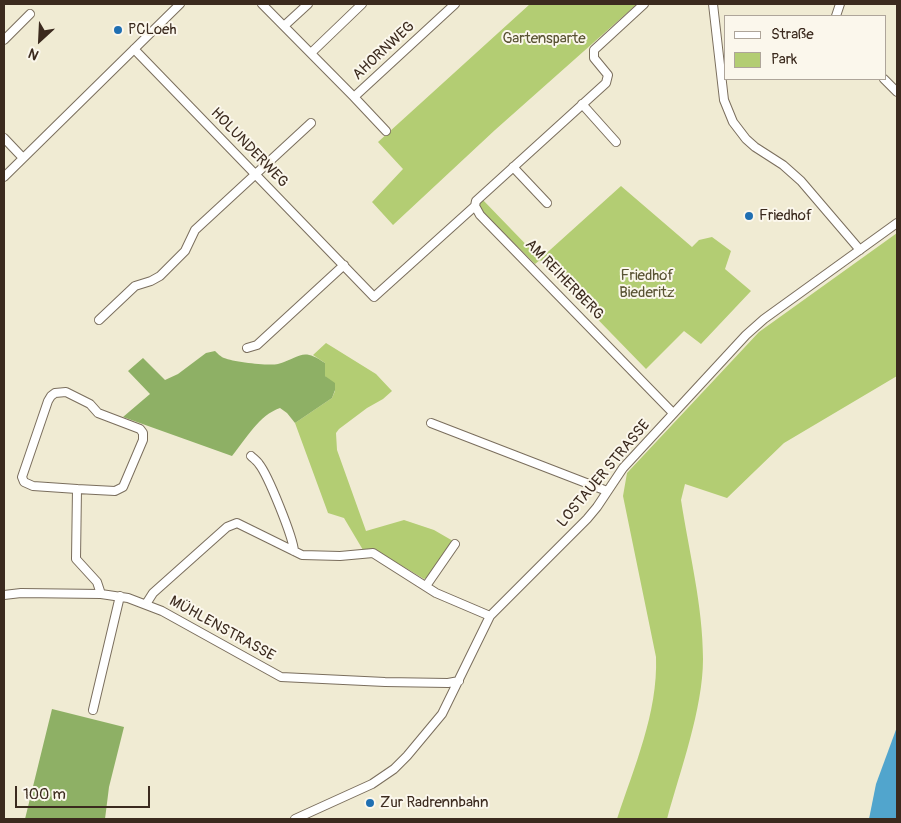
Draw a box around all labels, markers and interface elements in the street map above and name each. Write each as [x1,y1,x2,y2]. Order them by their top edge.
north arrow [15,15,65,65]
legend [724,15,886,80]
street label: AHORNWEG [349,18,419,84]
place label: PCLoeh [128,21,176,39]
marker: PCLoeh [112,24,124,36]
text: Straße [771,25,814,44]
park label: Gartensparte [502,30,586,48]
text: N [26,44,41,64]
text: Park [771,50,797,69]
street label: HOLUNDERWEG [206,104,292,192]
place label: Friedhof [759,207,812,225]
marker: Friedhof [743,210,755,222]
street label: AM REIHERBERG [521,236,607,324]
park label: Friedhof Biederitz [619,267,675,302]
street label: LOSTAUER STRASSE [554,417,654,531]
street label: MÜHLENSTRASSE [166,593,278,665]
scale bar [18,776,152,808]
text: 100 m [23,785,66,804]
place label: Zur Radrennbahn [380,794,488,812]
marker: Zur Radrennbahn [364,797,376,809]

